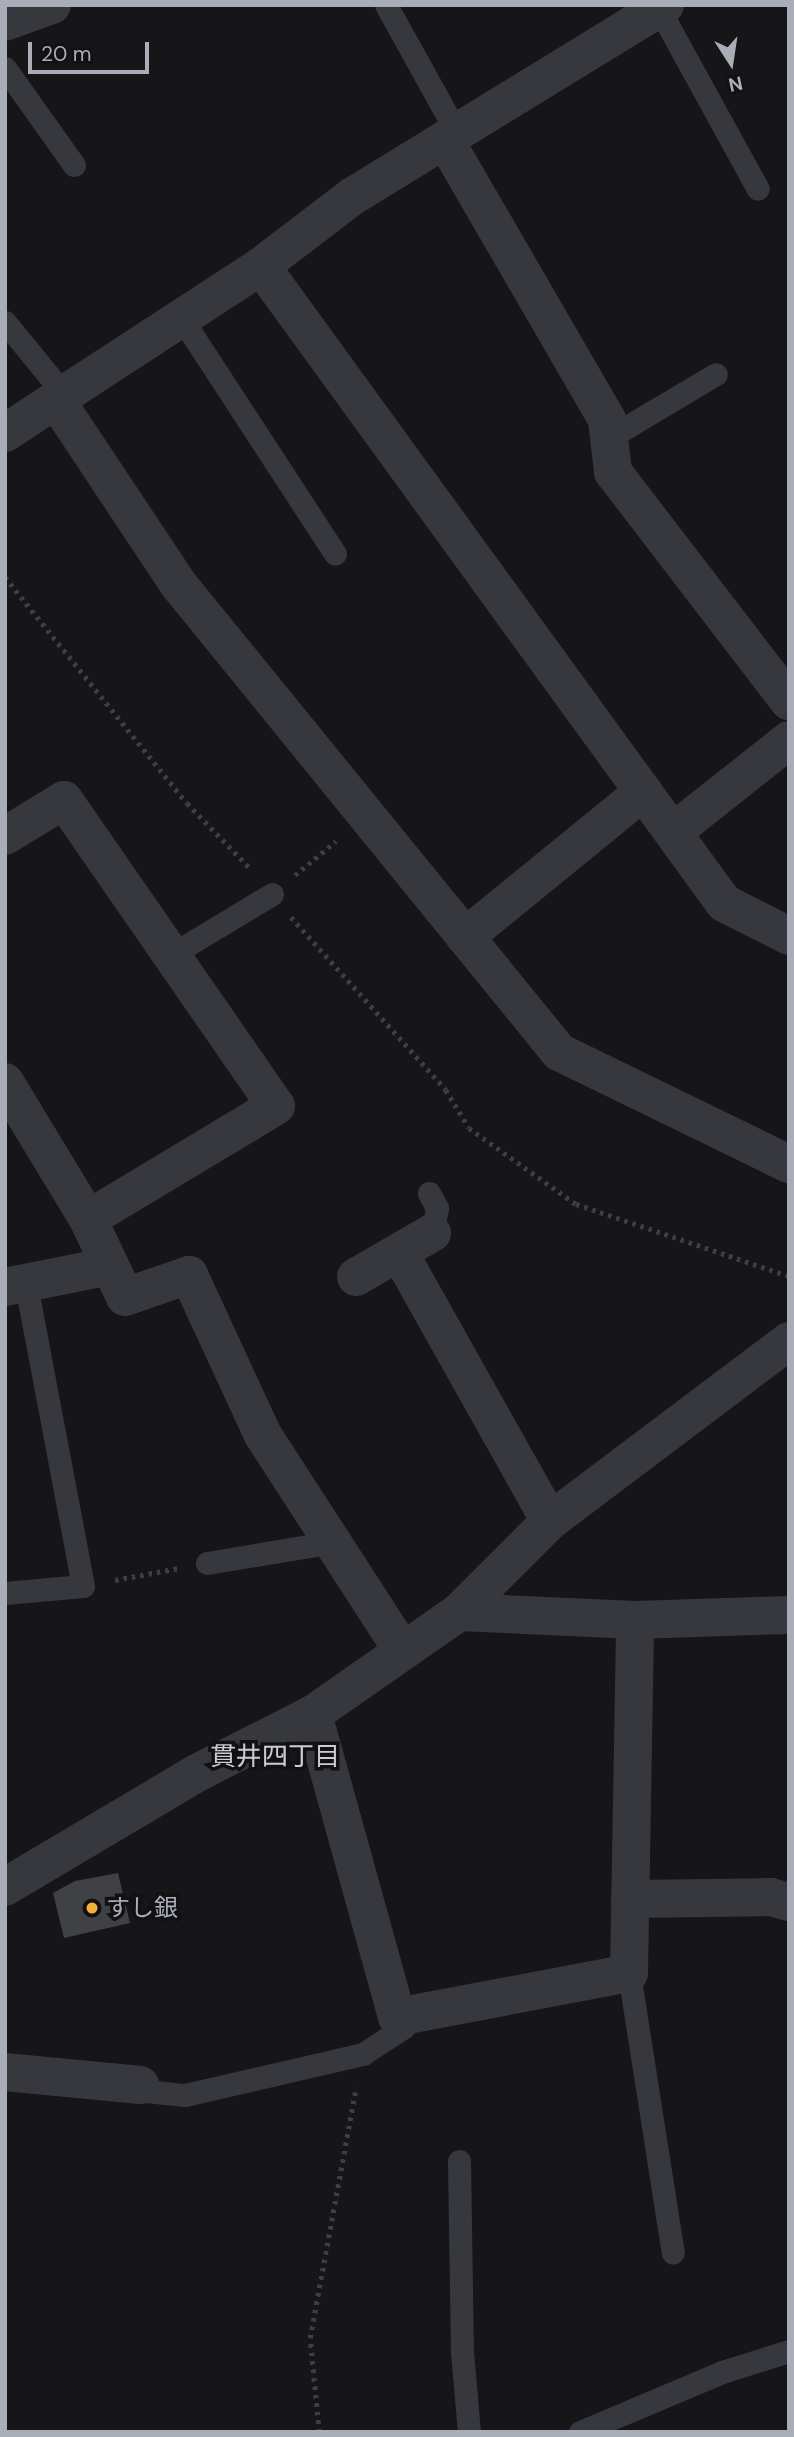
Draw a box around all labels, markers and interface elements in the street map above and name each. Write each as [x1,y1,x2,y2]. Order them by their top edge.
scale bar [32,28,152,72]
north arrow [696,28,766,98]
text: 20 m [41,40,92,68]
text: N [726,70,745,98]
district label: 貫井四丁目 [210,1741,340,1773]
place label: すし銀 [106,1894,178,1922]
marker: すし銀 [84,1900,100,1916]

